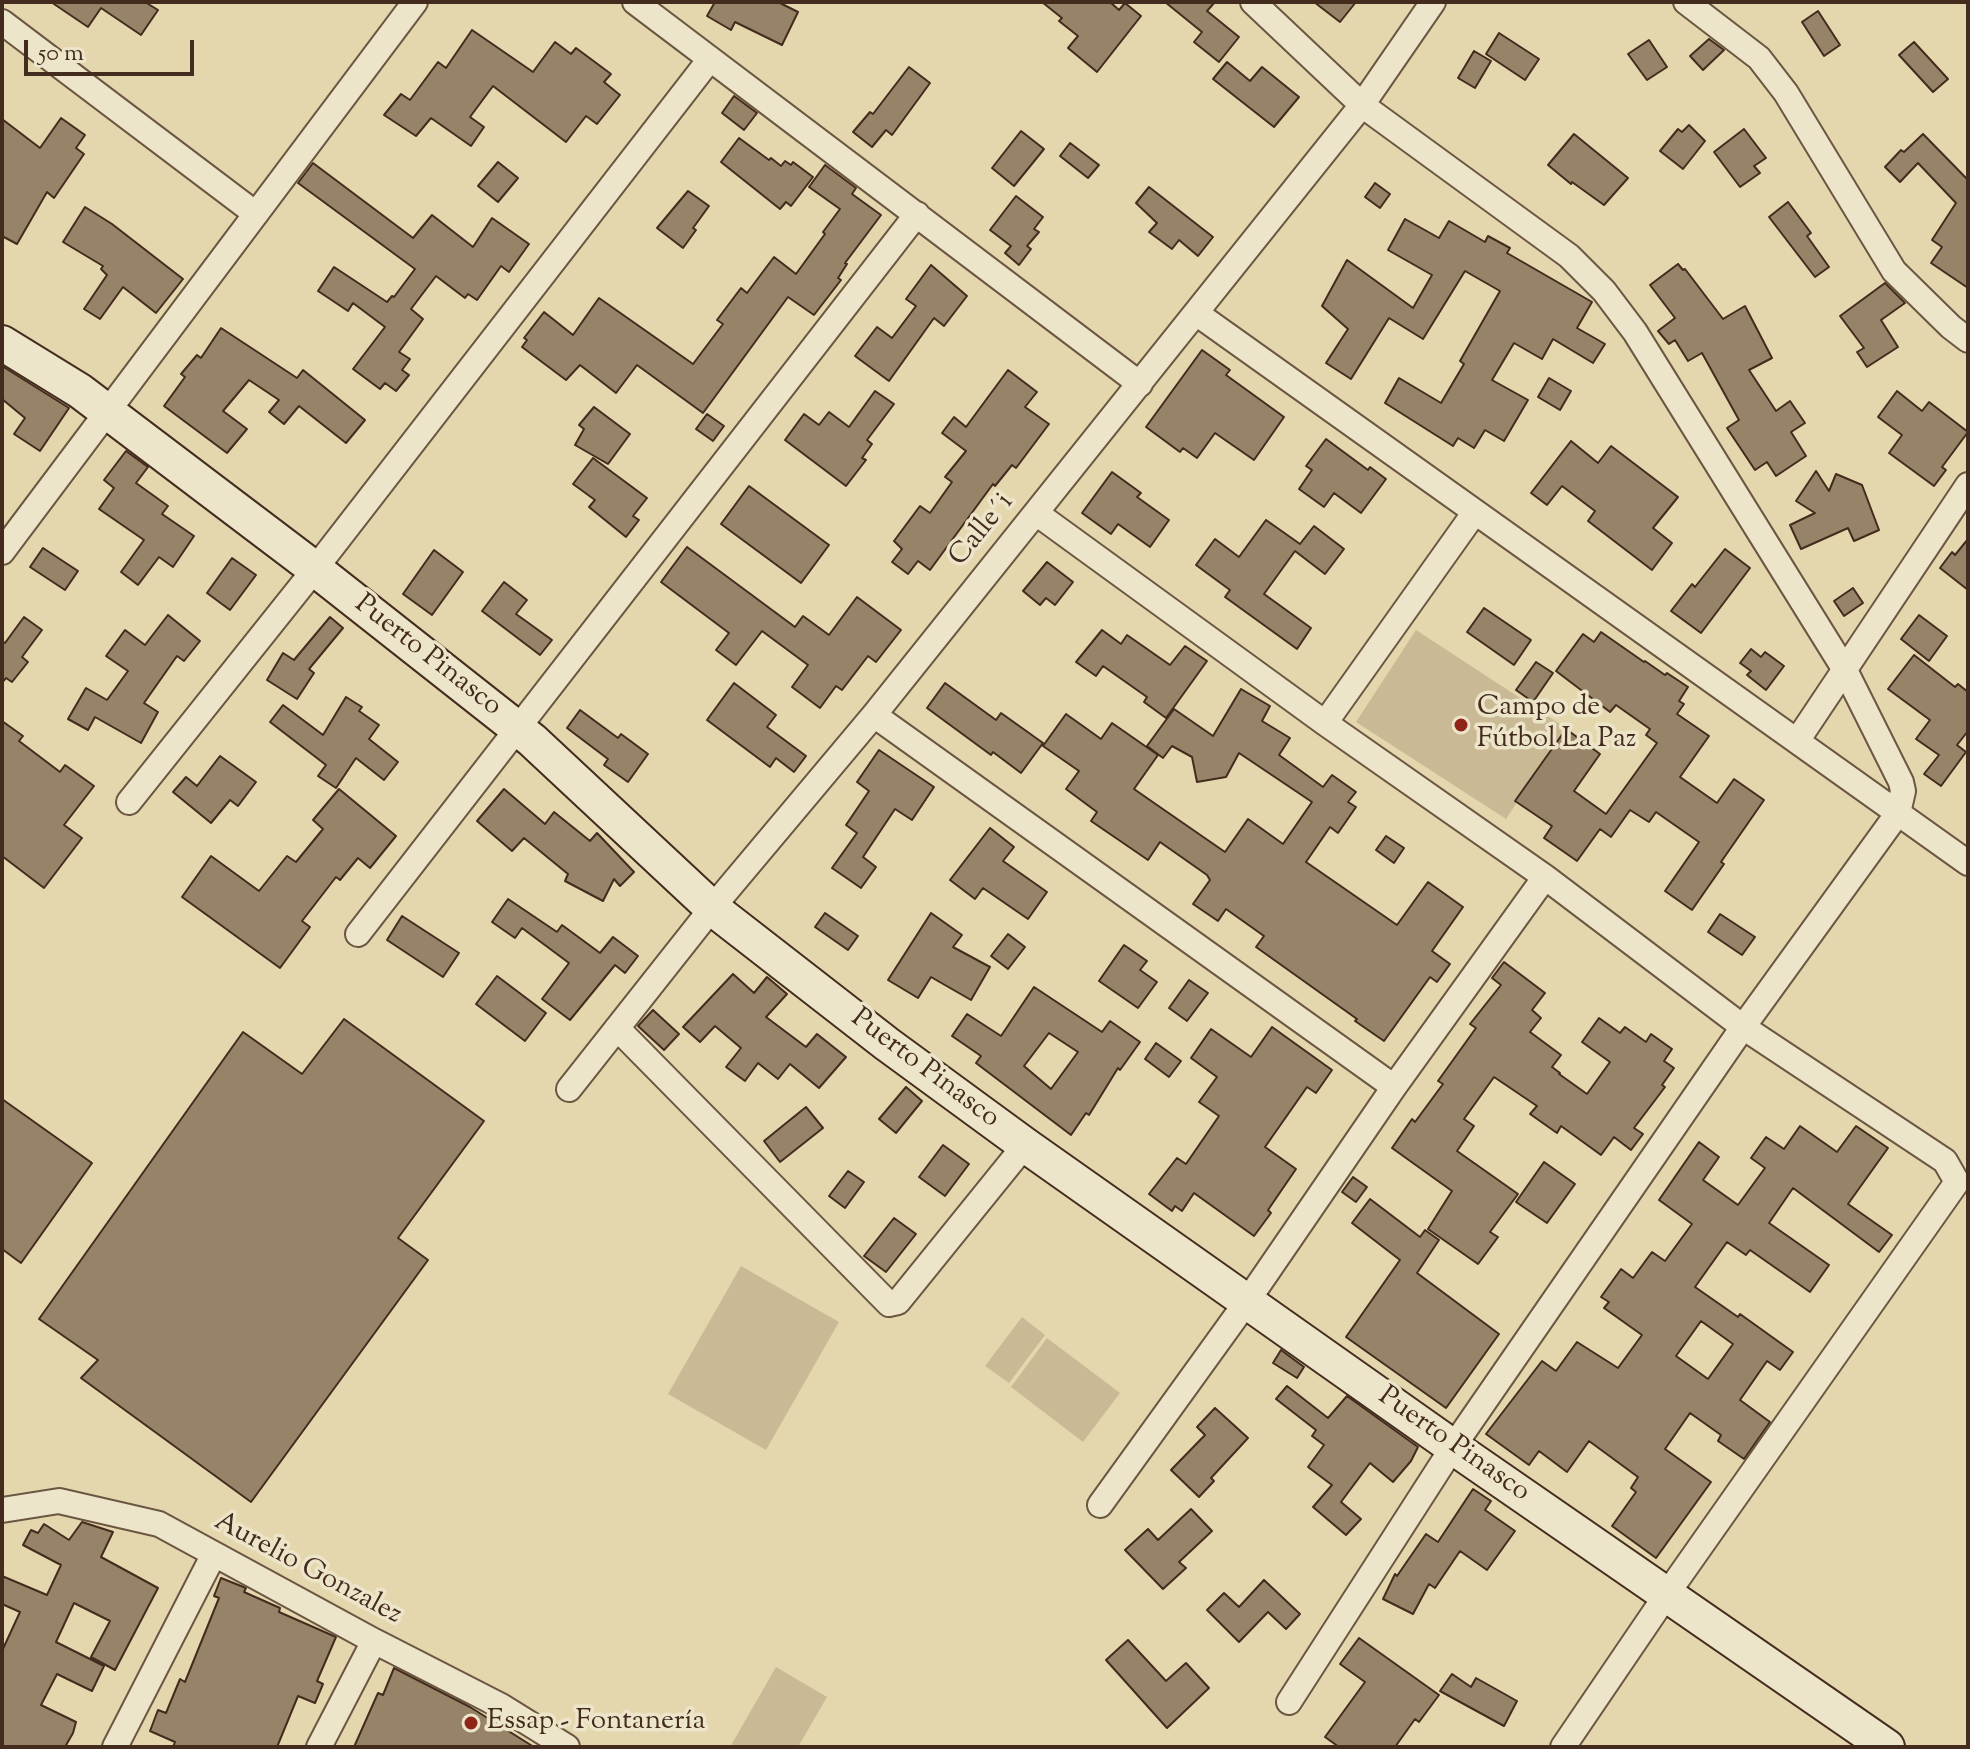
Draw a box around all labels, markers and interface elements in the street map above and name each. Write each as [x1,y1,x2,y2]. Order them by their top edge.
scale bar [28,24,198,74]
text: 50 m [38,37,84,71]
street label: Calle´i [944,488,1022,574]
street label: Puerto Pinasco [347,589,507,725]
place label: Campo de Fútbol La Paz [1477,692,1636,758]
marker: Campo de Fútbol La Paz [1452,716,1470,734]
street label: Puerto Pinasco [843,1003,1005,1137]
street label: Puerto Pinasco [1371,1381,1535,1511]
street label: Aurelio Gonzalez [207,1506,407,1634]
place label: Essap - Fontanería [487,1706,705,1740]
marker: Essap - Fontanería [462,1714,480,1732]

